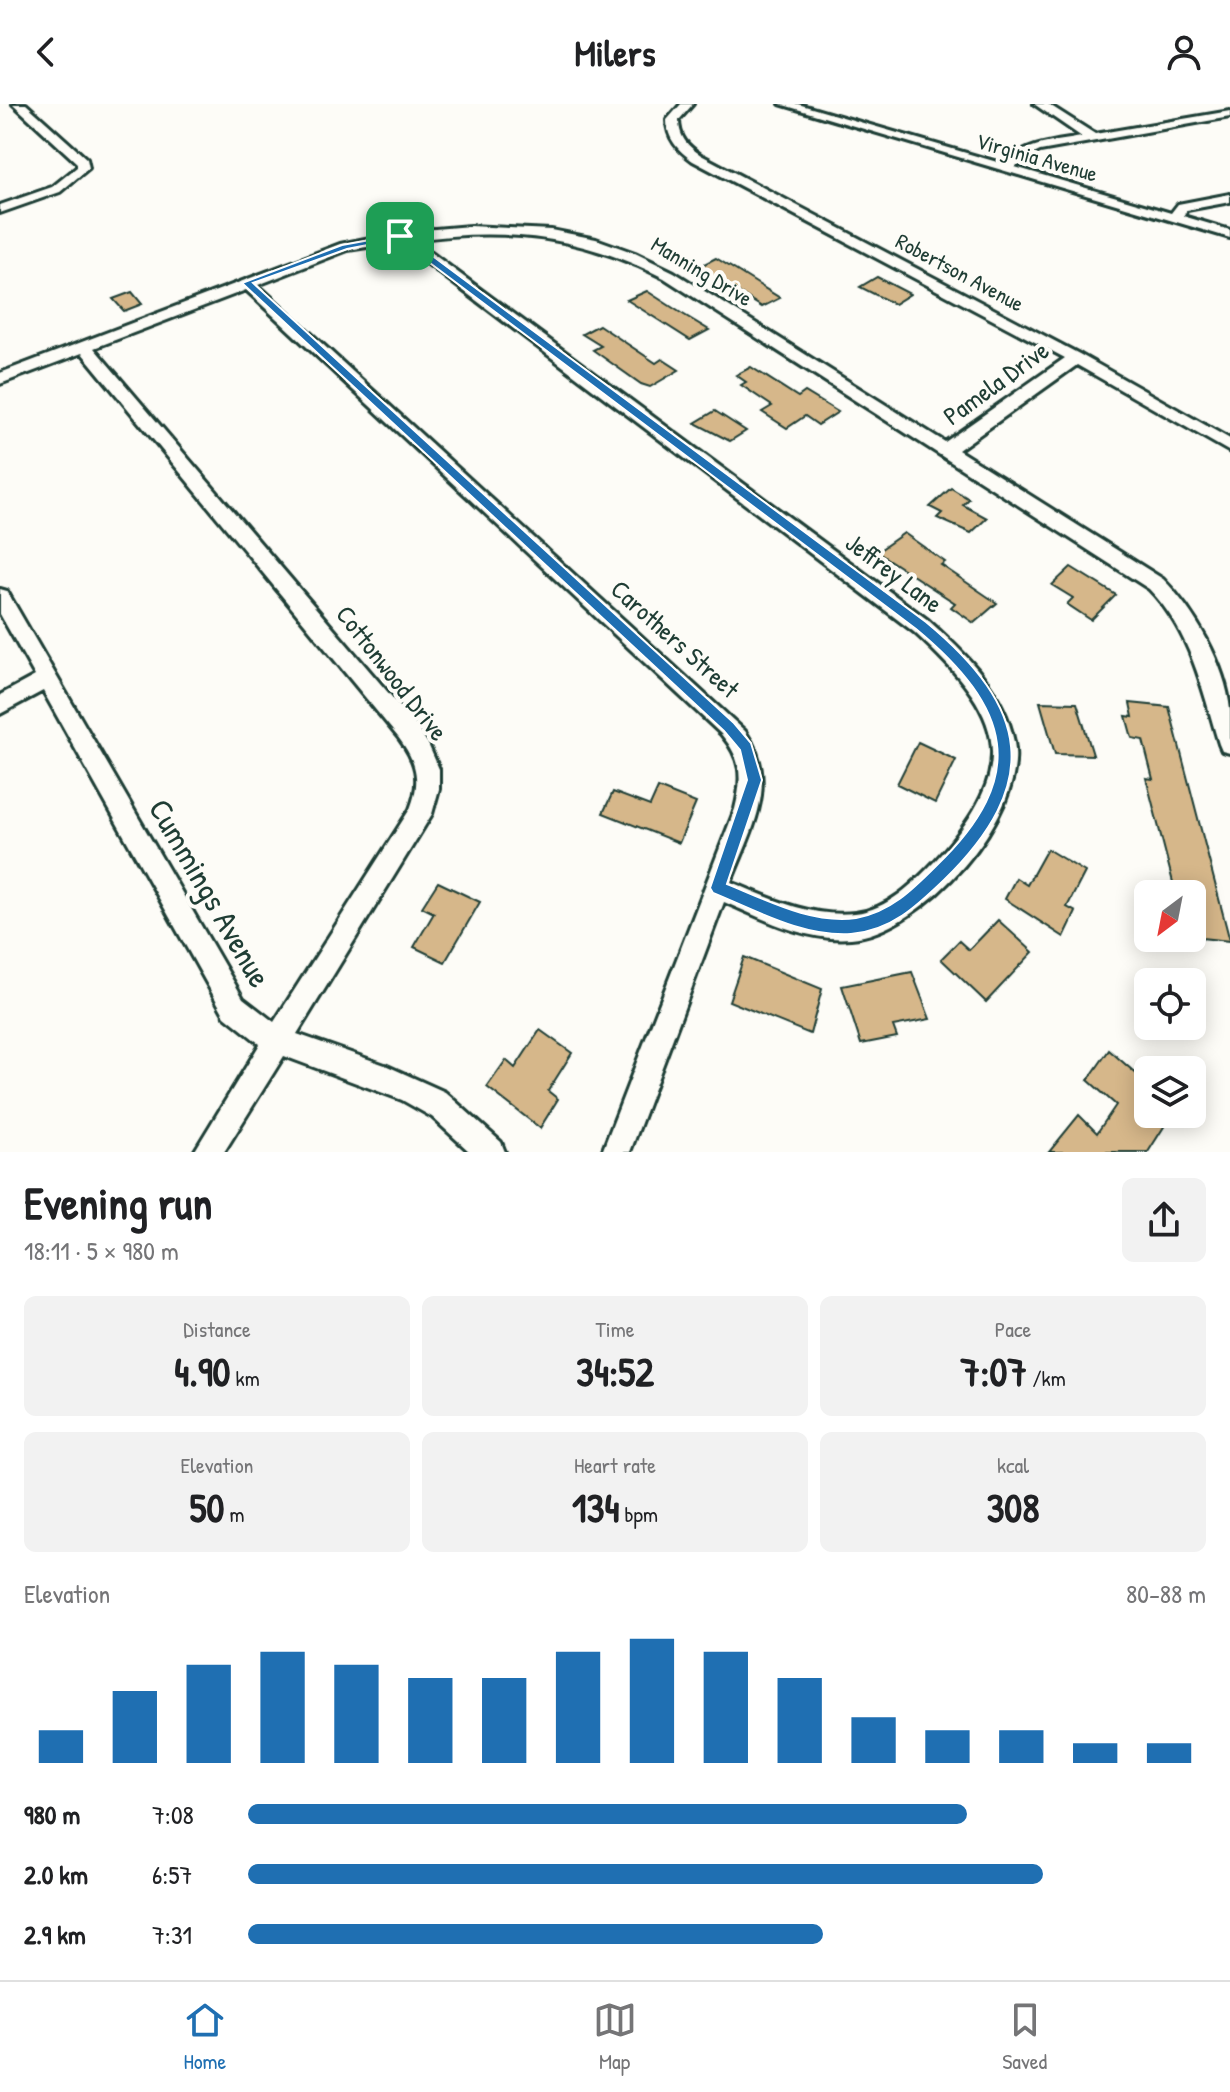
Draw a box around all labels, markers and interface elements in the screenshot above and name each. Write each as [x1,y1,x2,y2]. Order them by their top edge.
text: Milers [574,28,656,77]
icon: back [24,30,68,74]
icon: person [1162,30,1206,74]
street label: Virginia Avenue [973,125,1101,189]
pin [366,202,434,270]
icon: arrive [378,214,422,258]
street label: Robertson Avenue [891,226,1029,318]
street label: Manning Drive [646,229,758,313]
street label: Pamela Drive [936,332,1056,433]
street label: Jeffrey Lane [839,525,950,621]
street label: Carothers Street [604,572,748,706]
street label: Cottonwood Drive [328,598,456,748]
street label: Cummings Avenue [139,791,282,995]
north arrow [1134,880,1206,952]
map controls [1134,880,1206,1128]
button: locate [1134,968,1206,1040]
button: layers [1134,1056,1206,1128]
text: Evening run [24,1173,212,1233]
button: share [1122,1178,1206,1262]
text: 18:11 · 5 × 980 m [24,1233,179,1268]
text: Distance [183,1314,251,1344]
text: Time [596,1314,634,1344]
text: Pace [995,1314,1031,1344]
text: 4.90 [174,1344,231,1398]
text: 34:52 [576,1344,654,1398]
text: 7:07 [960,1344,1027,1398]
text: km [231,1363,260,1393]
text: /km [1027,1363,1066,1393]
text: Elevation [180,1450,254,1480]
text: Heart rate [574,1450,656,1480]
text: kcal [997,1450,1029,1480]
text: 50 [190,1480,224,1534]
text: 134 [572,1480,619,1534]
text: 308 [986,1480,1040,1534]
text: m [224,1499,244,1529]
text: bpm [619,1499,658,1529]
text: Elevation [24,1576,110,1611]
text: 80–88 m [1126,1576,1206,1611]
text: 980 m [24,1797,80,1832]
text: 7:08 [152,1797,194,1832]
text: 2.0 km [24,1857,88,1892]
text: 6:57 [152,1857,192,1892]
text: 2.9 km [24,1917,86,1952]
text: 7:31 [152,1917,192,1952]
tab: Home [183,1998,227,2076]
tab: Map [593,1998,637,2076]
tab: Saved [1002,1998,1047,2076]

